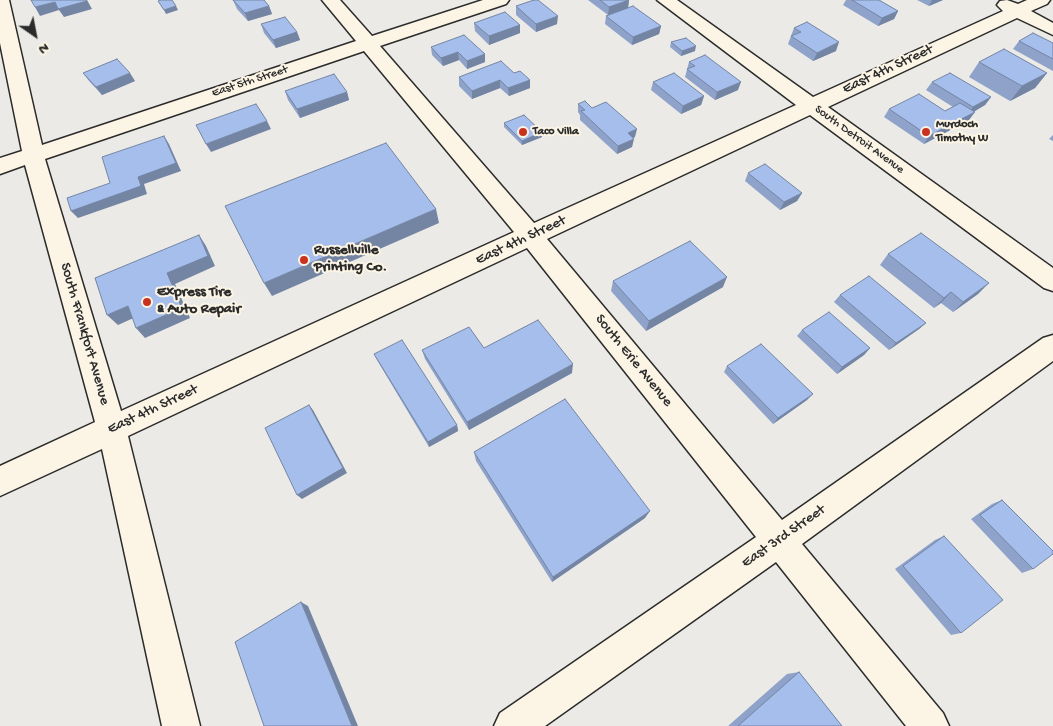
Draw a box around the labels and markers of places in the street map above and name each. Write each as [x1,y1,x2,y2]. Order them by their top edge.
place label: Murdoch Timothy W [936,118,988,146]
place label: Taco Villa [533,125,579,139]
marker: Taco Villa [517,126,529,138]
marker: Murdoch Timothy W [920,126,932,138]
place label: Russellville Printing Co. [314,242,387,277]
marker: Russellville Printing Co. [298,254,310,266]
place label: Express Tire & Auto Repair [157,284,241,319]
marker: Express Tire & Auto Repair [141,296,153,308]

